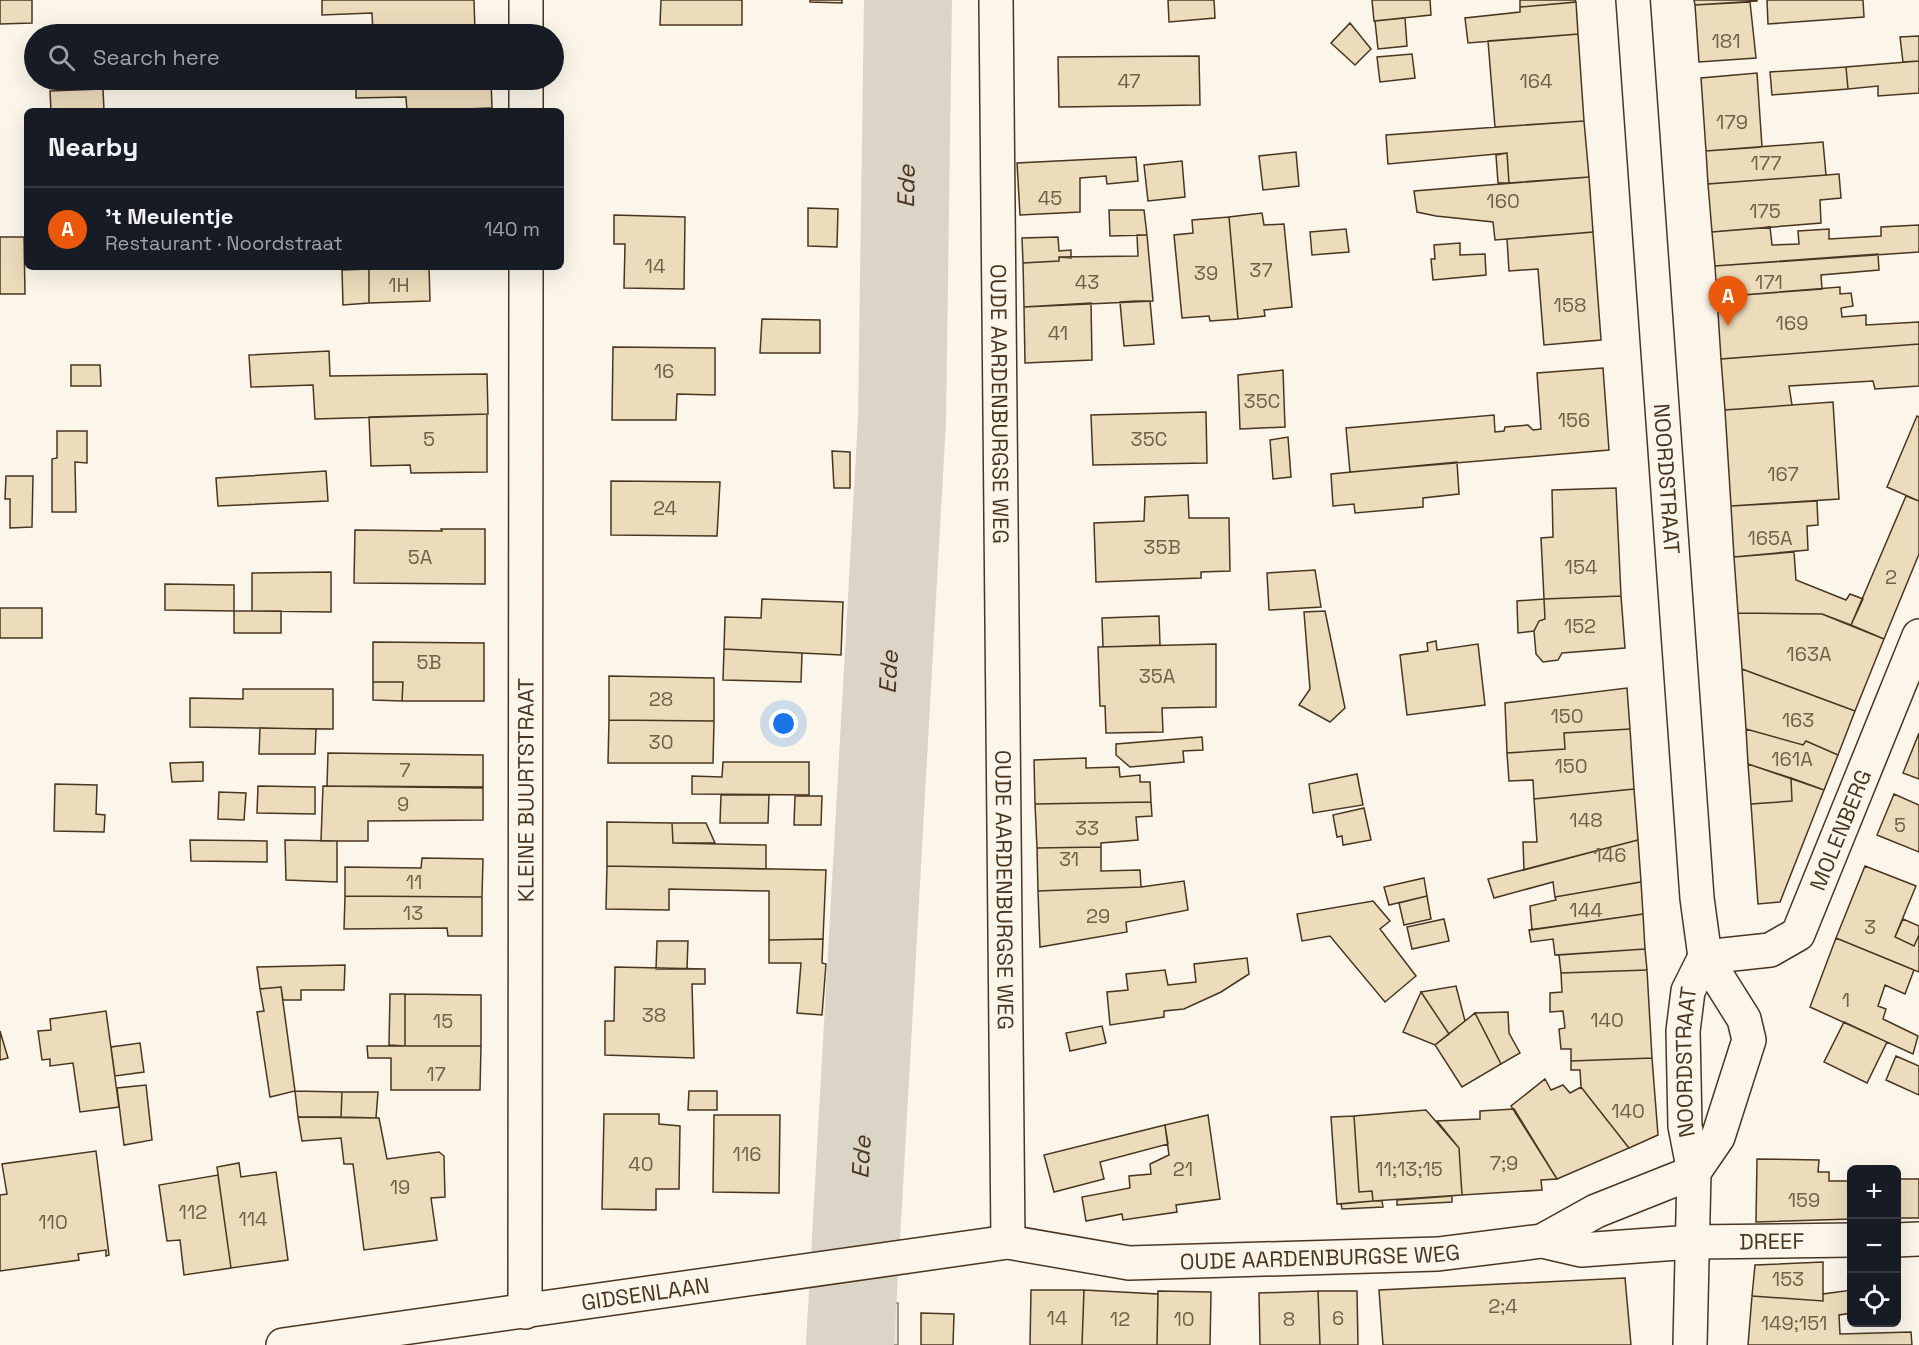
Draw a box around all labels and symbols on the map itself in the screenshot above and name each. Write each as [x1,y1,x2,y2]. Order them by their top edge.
house number: 181 [1711,28,1741,54]
house number: 47 [1117,68,1141,94]
house number: 164 [1519,68,1553,94]
house number: 179 [1716,109,1748,135]
house number: 177 [1751,150,1781,176]
water label: Ede [890,164,921,208]
house number: 45 [1038,185,1062,211]
house number: 160 [1486,188,1520,214]
house number: 175 [1749,198,1781,224]
house number: 14 [645,253,665,279]
house number: 37 [1249,257,1273,283]
house number: 39 [1194,260,1218,286]
street label: OUDE AARDENBURGSE WEG [985,264,1015,544]
house number: 43 [1075,269,1099,295]
house number: 171 [1755,269,1783,295]
house number: 1H [388,272,410,298]
pin: A [1708,276,1748,326]
house number: 158 [1554,292,1586,318]
house number: 169 [1776,310,1808,336]
house number: 41 [1048,320,1068,346]
house number: 16 [654,358,674,384]
house number: 35C [1244,388,1280,414]
street label: NOORDSTRAAT [1648,402,1686,555]
house number: 156 [1558,407,1590,433]
house number: 5 [423,426,435,452]
house number: 35C [1131,426,1167,452]
house number: 167 [1767,461,1799,487]
house number: 24 [653,495,677,521]
house number: 165A [1747,525,1793,551]
house number: 35B [1143,534,1181,560]
house number: 5A [408,544,433,570]
house number: 154 [1565,554,1597,580]
house number: 2 [1885,564,1897,590]
house number: 152 [1564,613,1596,639]
house number: 163A [1786,641,1832,667]
house number: 5B [416,649,442,675]
water label: Ede [871,649,905,695]
house number: 35A [1139,663,1176,689]
street label: KLEINE BUURTSTRAAT [511,678,540,902]
house number: 28 [649,686,673,712]
house number: 150 [1550,703,1584,729]
house number: 163 [1782,707,1814,733]
your location [769,709,798,738]
house number: 30 [649,729,673,755]
house number: 161A [1771,746,1813,772]
street label: OUDE AARDENBURGSE WEG [989,750,1020,1030]
house number: 150 [1554,753,1588,779]
house number: 7 [399,757,411,783]
street label: MOLENBERG [1803,765,1877,895]
house number: 9 [397,791,409,817]
house number: 148 [1569,807,1603,833]
house number: 5 [1894,812,1906,838]
house number: 33 [1075,815,1099,841]
house number: 146 [1593,842,1627,868]
house number: 31 [1059,846,1079,872]
house number: 11 [406,869,422,895]
house number: 144 [1569,897,1603,923]
house number: 13 [403,900,423,926]
house number: 29 [1086,903,1110,929]
house number: 3 [1864,914,1876,940]
street label: NOORDSTRAAT [1669,985,1702,1140]
house number: 1 [1842,987,1850,1013]
house number: 38 [642,1002,666,1028]
house number: 140 [1590,1007,1624,1033]
house number: 15 [433,1008,453,1034]
house number: 17 [426,1061,446,1087]
house number: 140 [1611,1098,1645,1124]
water label: Ede [844,1134,877,1180]
house number: 116 [733,1141,761,1167]
house number: 7;9 [1490,1150,1518,1176]
house number: 40 [628,1151,654,1177]
house number: 21 [1173,1156,1193,1182]
house number: 11;13;15 [1375,1156,1443,1182]
house number: 19 [390,1174,410,1200]
house number: 159 [1788,1187,1820,1213]
house number: 112 [179,1199,207,1225]
house number: 114 [238,1206,268,1232]
house number: 110 [38,1209,68,1235]
street label: DREEF [1739,1227,1805,1255]
street label: OUDE AARDENBURGSE WEG [1179,1237,1461,1276]
house number: 153 [1772,1266,1804,1292]
street label: GIDSENLAAN [579,1271,711,1316]
house number: 2;4 [1488,1293,1518,1319]
house number: 14 [1047,1305,1067,1331]
house number: 6 [1332,1305,1344,1331]
house number: 12 [1110,1306,1130,1332]
house number: 10 [1173,1306,1195,1332]
house number: 8 [1283,1306,1295,1332]
house number: 149;151 [1761,1310,1827,1336]

